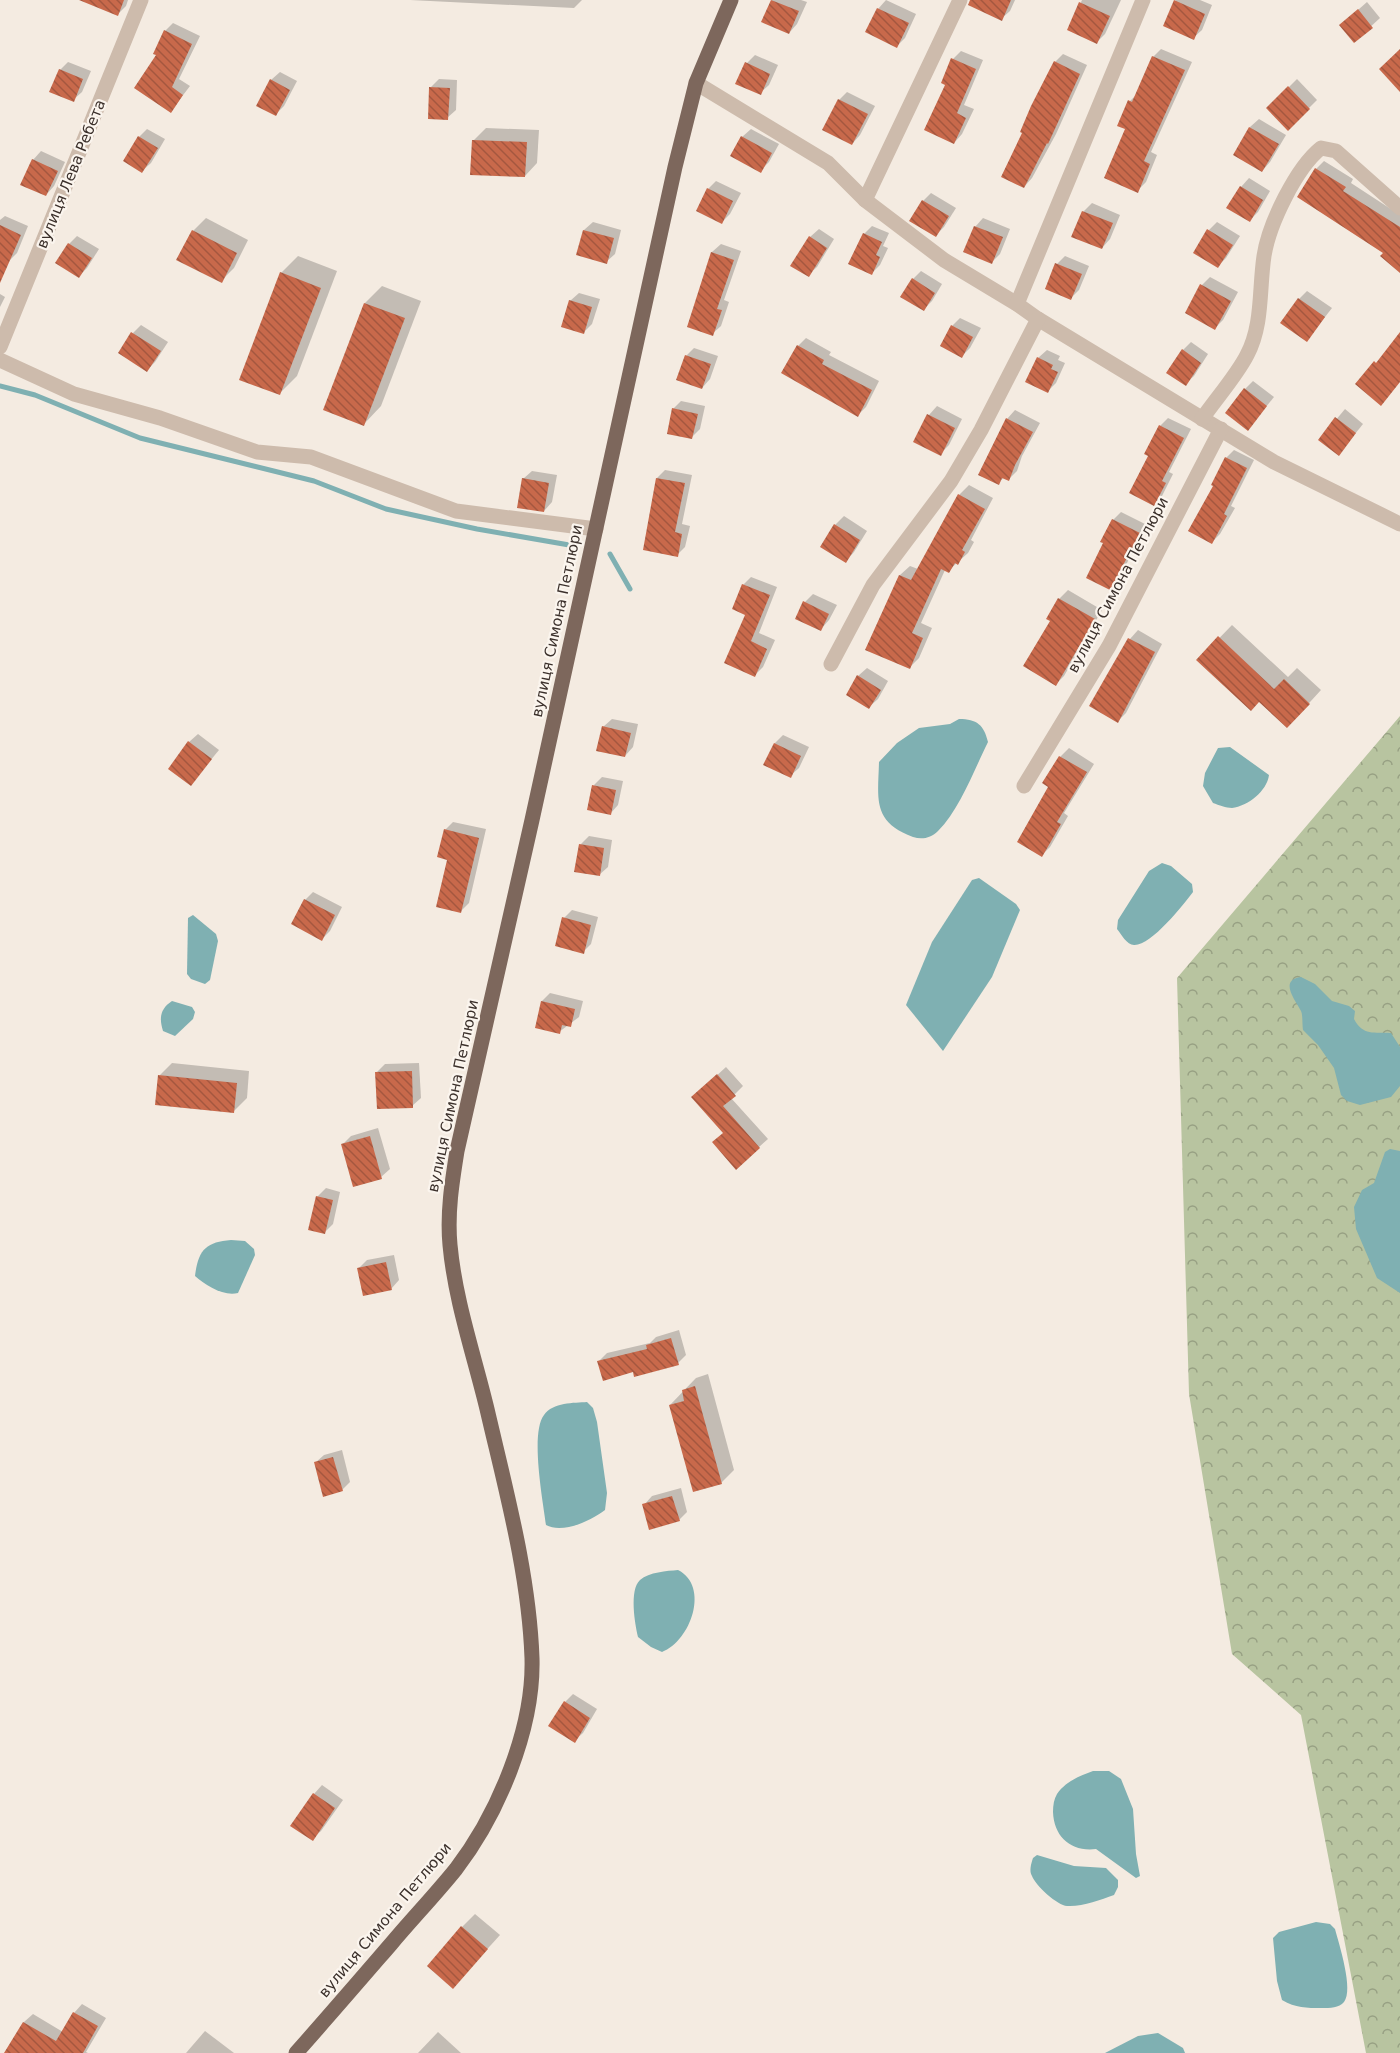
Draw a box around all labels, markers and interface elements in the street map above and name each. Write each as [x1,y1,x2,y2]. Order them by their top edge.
street label: вулиця Лева Ребета [33,97,109,251]
street label: вулиця Симона Петлюри [1064,494,1172,676]
street label: вулиця Симона Петлюри [528,523,586,719]
street label: вулиця Симона Петлюри [424,998,482,1194]
street label: вулиця Симона Петлюри [315,1839,455,2001]

